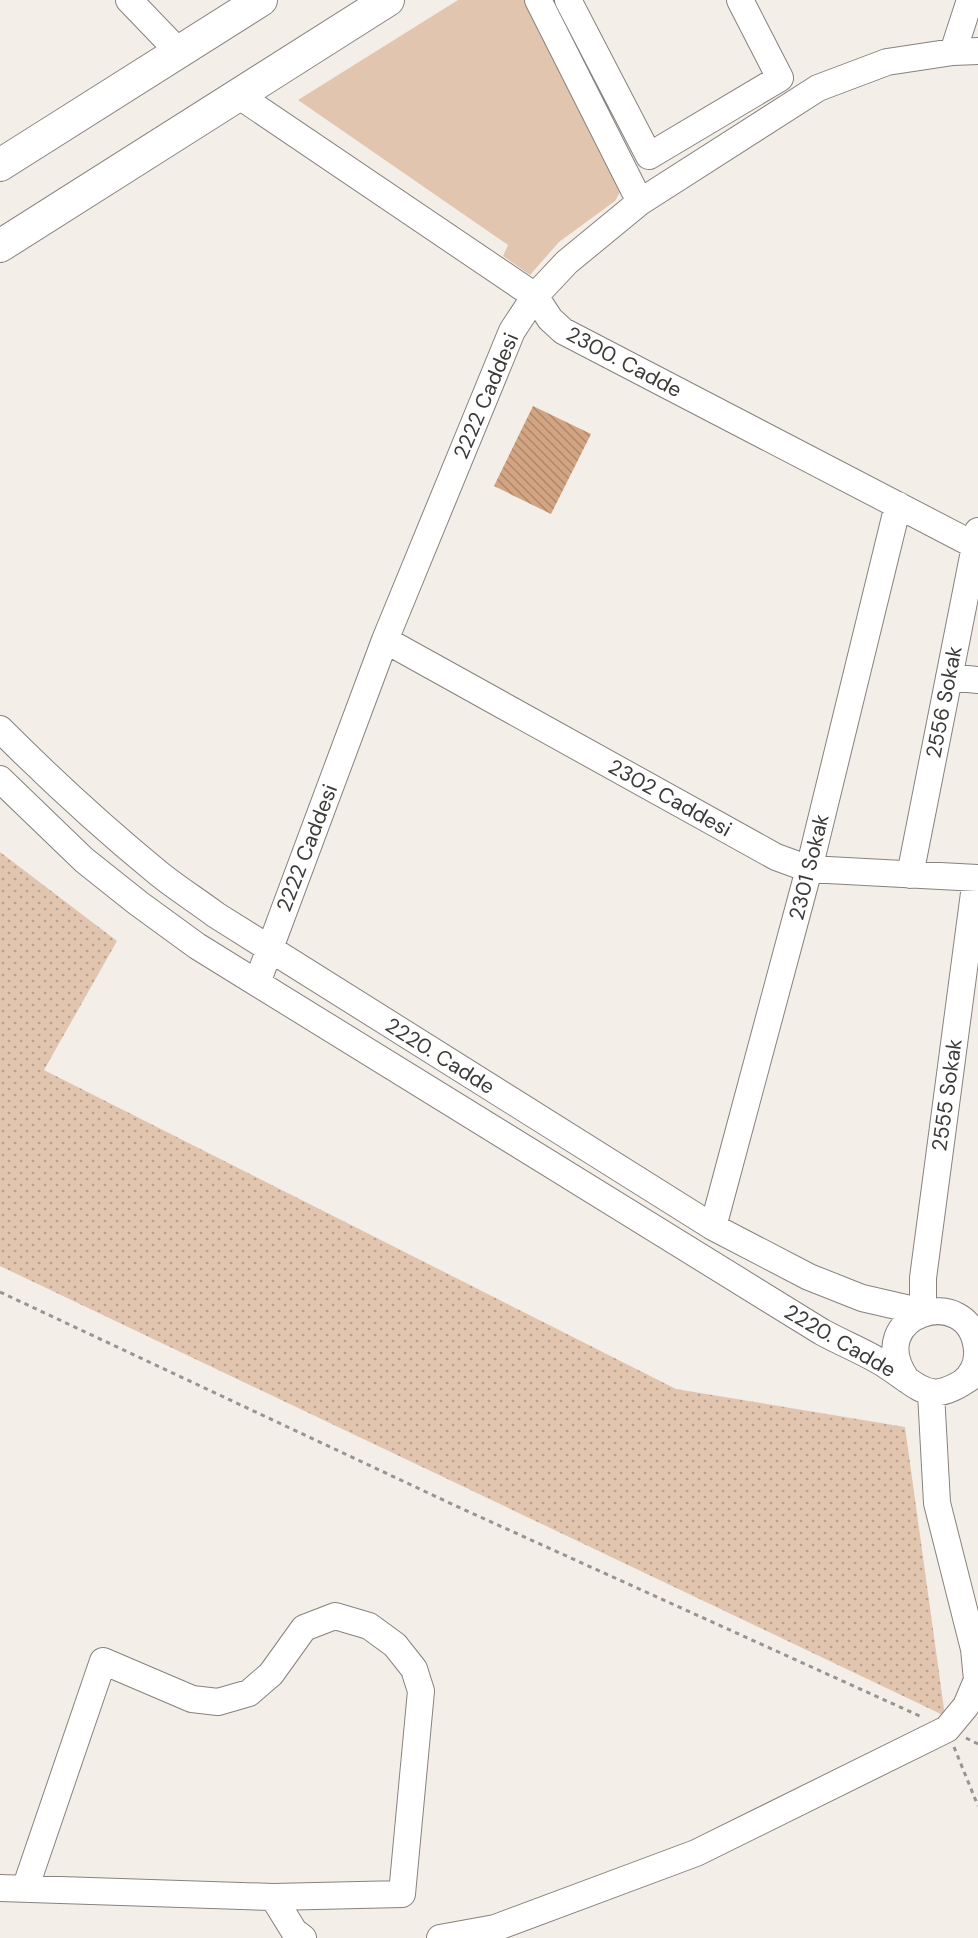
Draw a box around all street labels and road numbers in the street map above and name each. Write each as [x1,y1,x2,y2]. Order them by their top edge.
street label: 2300. Cadde [561,320,687,404]
street label: 2222 Caddesi [447,329,525,463]
street label: 2556 Sokak [919,643,969,760]
street label: 2302 Caddesi [603,753,737,843]
street label: 2222 Caddesi [270,780,344,916]
street label: 2301 Sokak [782,811,836,923]
street label: 2220. Cadde [380,1011,500,1101]
street label: 2555 Sokak [925,1037,969,1153]
street label: 2220. Cadde [779,1298,901,1384]

